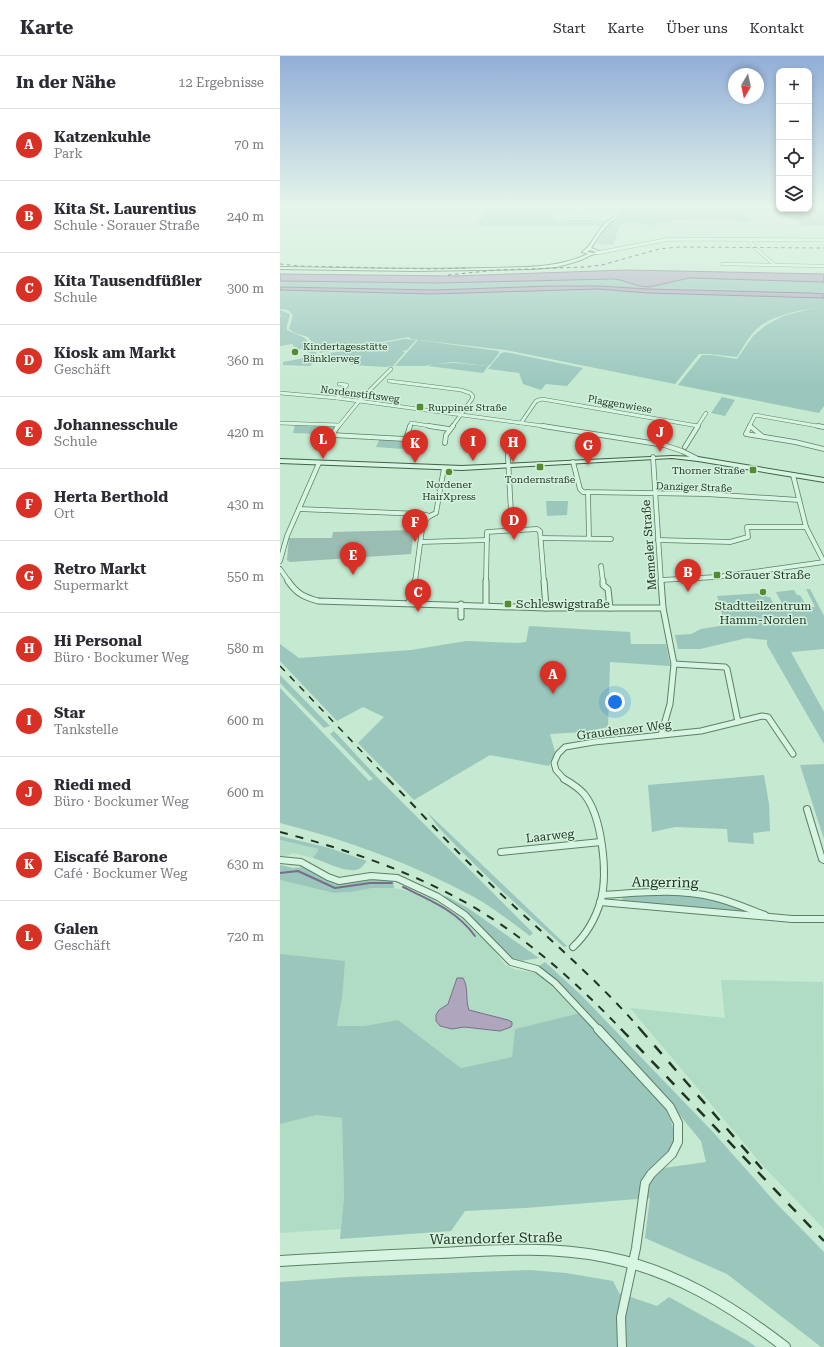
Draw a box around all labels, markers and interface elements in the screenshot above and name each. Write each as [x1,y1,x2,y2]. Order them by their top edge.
text: Karte [20,16,74,39]
text: Start [553,20,586,36]
text: Karte [608,20,644,36]
text: Über uns [666,20,728,36]
text: Kontakt [750,20,804,36]
north arrow [728,68,764,104]
map controls [776,68,812,212]
button: + [776,68,812,104]
text: In der Nähe [16,72,116,92]
text: 12 Ergebnisse [178,75,264,90]
button: − [776,104,812,140]
text: Katzenkuhle [54,128,151,146]
text: A [24,137,34,152]
text: 70 m [234,137,264,152]
button: locate [776,140,812,176]
text: Park [54,146,83,161]
button: layers [776,176,812,212]
text: Kita St. Laurentius [54,200,196,218]
text: B [24,209,34,224]
text: 240 m [227,209,264,224]
text: Schule · Sorauer Straße [54,218,200,233]
text: Kita Tausendfüßler [54,272,202,290]
text: C [24,281,34,296]
text: 300 m [227,281,264,296]
text: Schule [54,290,97,305]
place label: Kindertagesstätte Bänklerweg [303,341,388,364]
text: Kiosk am Markt [54,344,176,362]
marker: Kindertagesstätte Bänklerweg [290,347,300,357]
text: D [24,353,34,368]
text: 360 m [227,353,264,368]
text: Geschäft [54,362,111,377]
street label: Nordenstiftsweg [320,384,401,404]
street label: Plaggenwiese [587,393,653,415]
marker: Ruppiner Straße [415,402,425,412]
place label: Ruppiner Straße [428,402,507,413]
text: Johannesschule [54,416,178,434]
pin: J [647,419,673,452]
text: E [25,425,33,440]
text: 420 m [227,425,264,440]
pin: L [310,426,336,459]
pin: I [460,428,486,461]
pin: H [500,429,526,462]
pin: K [402,430,428,463]
pin: G [575,432,601,465]
text: Schule [54,434,97,449]
marker: Tondernstraße [535,462,545,472]
place label: Thorner Straße [672,465,745,476]
marker: Thorner Straße [748,465,758,475]
marker: Nordener HairXpress [444,467,454,477]
place label: Tondernstraße [505,474,576,485]
place label: Nordener HairXpress [422,479,476,502]
street label: Danziger Straße [656,480,733,494]
text: Herta Berthold [54,488,168,506]
text: F [25,497,33,512]
text: 430 m [227,497,264,512]
street label: Memeler Straße [639,499,659,591]
text: Ort [54,506,75,521]
pin: D [501,507,527,540]
pin: F [402,509,428,542]
pin: E [340,542,366,575]
pin: B [675,559,701,592]
text: Retro Markt [54,560,146,578]
place label: Sorauer Straße [725,568,811,582]
text: G [24,569,34,584]
text: 550 m [227,569,264,584]
marker: Sorauer Straße [712,570,722,580]
text: Supermarkt [54,578,129,593]
pin: C [405,579,431,612]
marker: Stadtteilzentrum Hamm-Norden [758,587,768,597]
place label: Schleswigstraße [516,597,610,611]
marker: Schleswigstraße [503,599,513,609]
place label: Stadtteilzentrum Hamm-Norden [715,599,811,627]
text: Hi Personal [54,632,142,650]
text: H [24,641,34,656]
text: 580 m [227,641,264,656]
text: Büro · Bockumer Weg [54,650,189,665]
pin: A [540,661,566,694]
your location [605,692,625,712]
text: Star [54,704,85,722]
text: I [26,713,32,728]
text: 600 m [227,713,264,728]
street label: Graudenzer Weg [576,717,672,743]
text: Tankstelle [54,722,118,737]
text: Riedi med [54,776,131,794]
text: J [25,785,33,800]
text: 600 m [227,785,264,800]
text: Büro · Bockumer Weg [54,794,189,809]
street label: Laarweg [525,826,575,846]
text: Eiscafé Barone [54,848,168,866]
text: K [24,857,34,872]
text: 630 m [227,857,264,872]
text: Café · Bockumer Weg [54,866,187,881]
street label: Angerring [631,873,699,891]
text: Galen [54,920,98,938]
text: L [25,929,33,944]
text: 720 m [227,929,264,944]
text: Geschäft [54,938,111,953]
street label: Warendorfer Straße [429,1229,563,1247]

